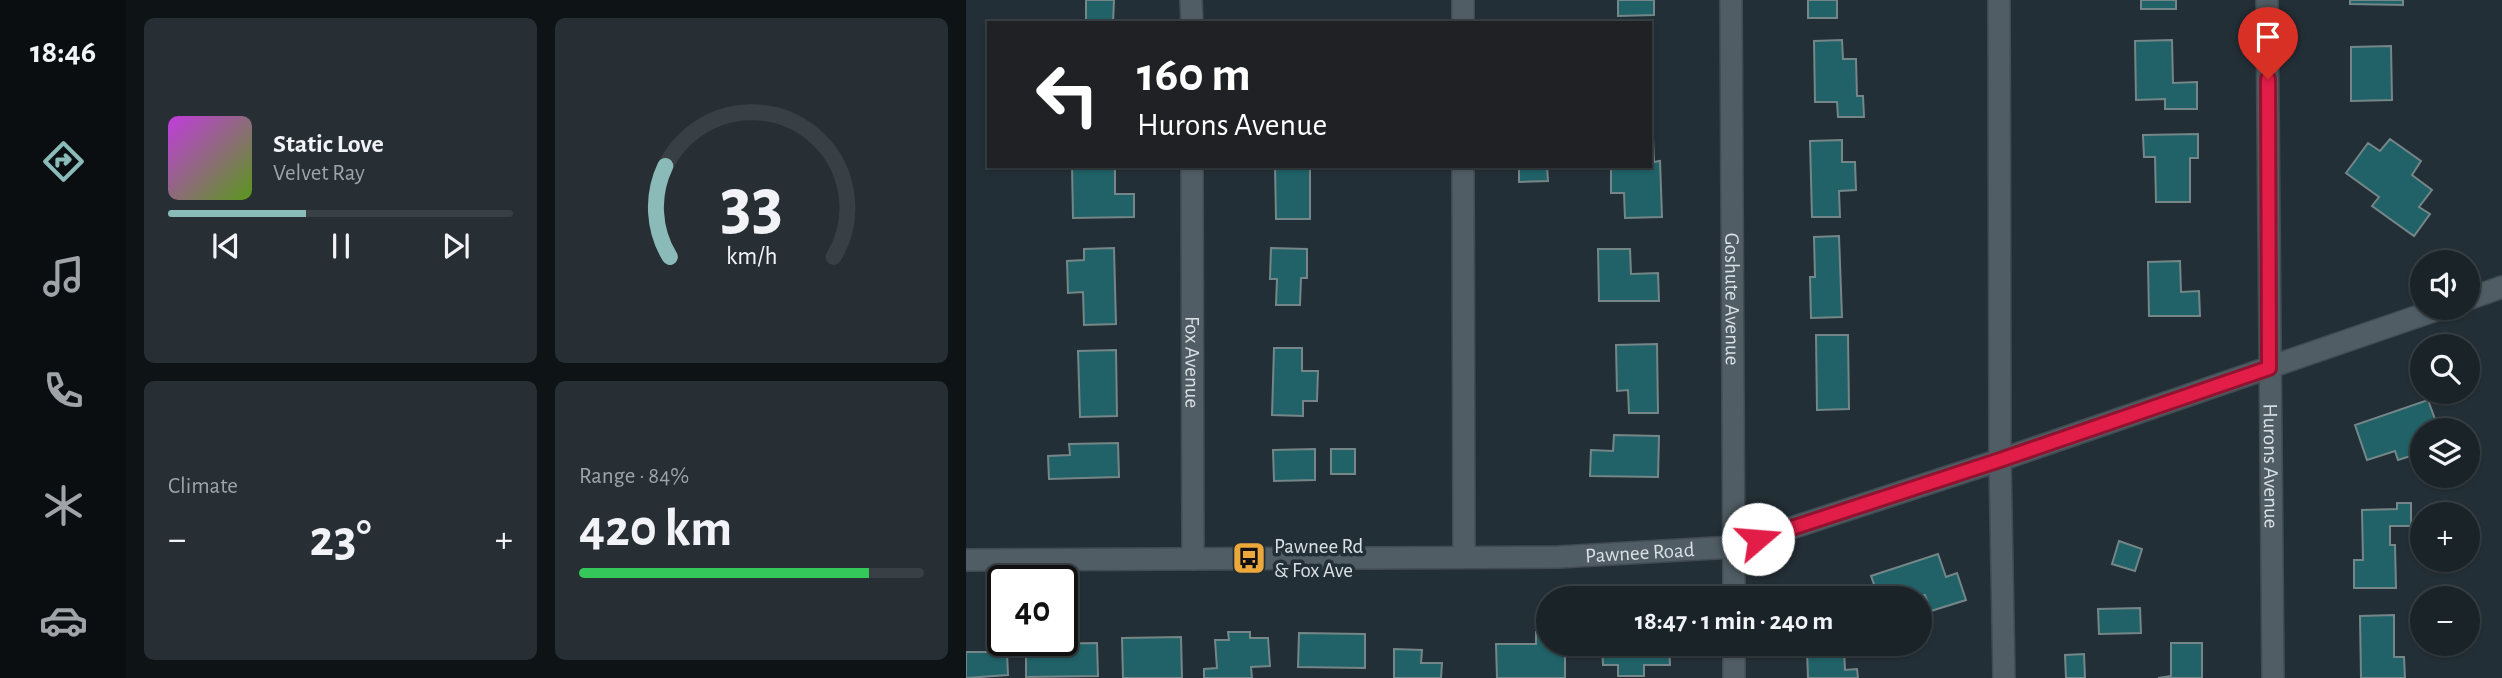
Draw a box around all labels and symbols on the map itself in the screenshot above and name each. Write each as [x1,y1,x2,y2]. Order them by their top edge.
pin [2238,7,2298,79]
street label: Goshute Avenue [1721,233,1743,365]
street label: Fox Avenue [1181,316,1203,408]
street label: Hurons Avenue [2260,403,2282,529]
position arrow [1721,502,1795,576]
place label: Pawnee Rd & Fox Ave [1274,536,1364,581]
bus stop icon: Pawnee Rd & Fox Ave [1230,539,1268,577]
street label: Pawnee Road [1585,539,1695,566]
speed limit sign: 40 [987,565,1078,656]

